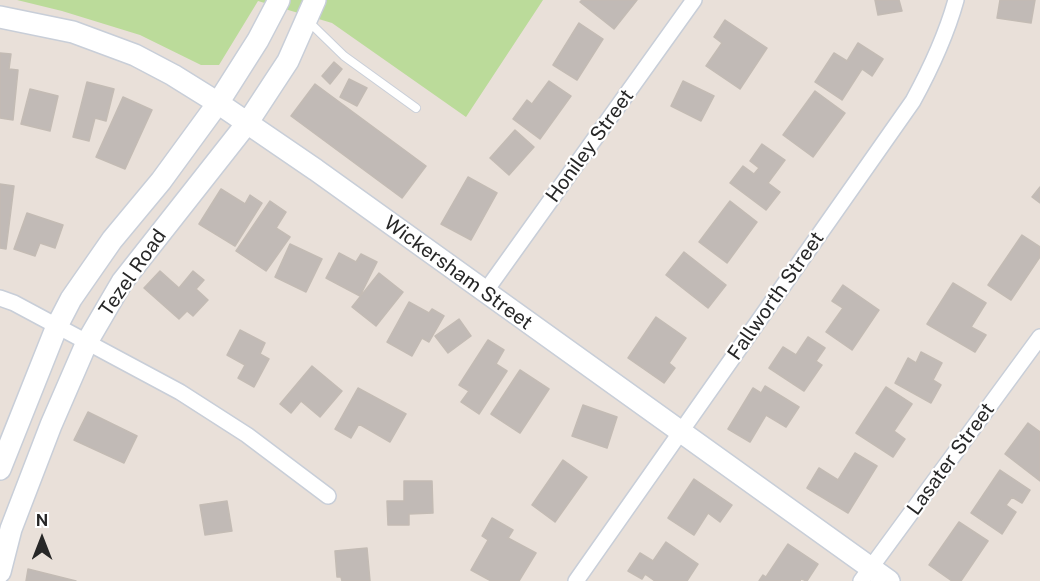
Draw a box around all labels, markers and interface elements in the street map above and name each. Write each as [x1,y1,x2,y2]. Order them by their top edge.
street label: Honiley Street [541,85,639,207]
street label: Wickersham Street [379,211,537,335]
street label: Tezel Road [94,225,172,321]
street label: Fallworth Street [723,227,829,365]
street label: Lasater Street [902,398,1000,520]
north arrow [12,509,72,569]
text: N [36,511,48,530]

